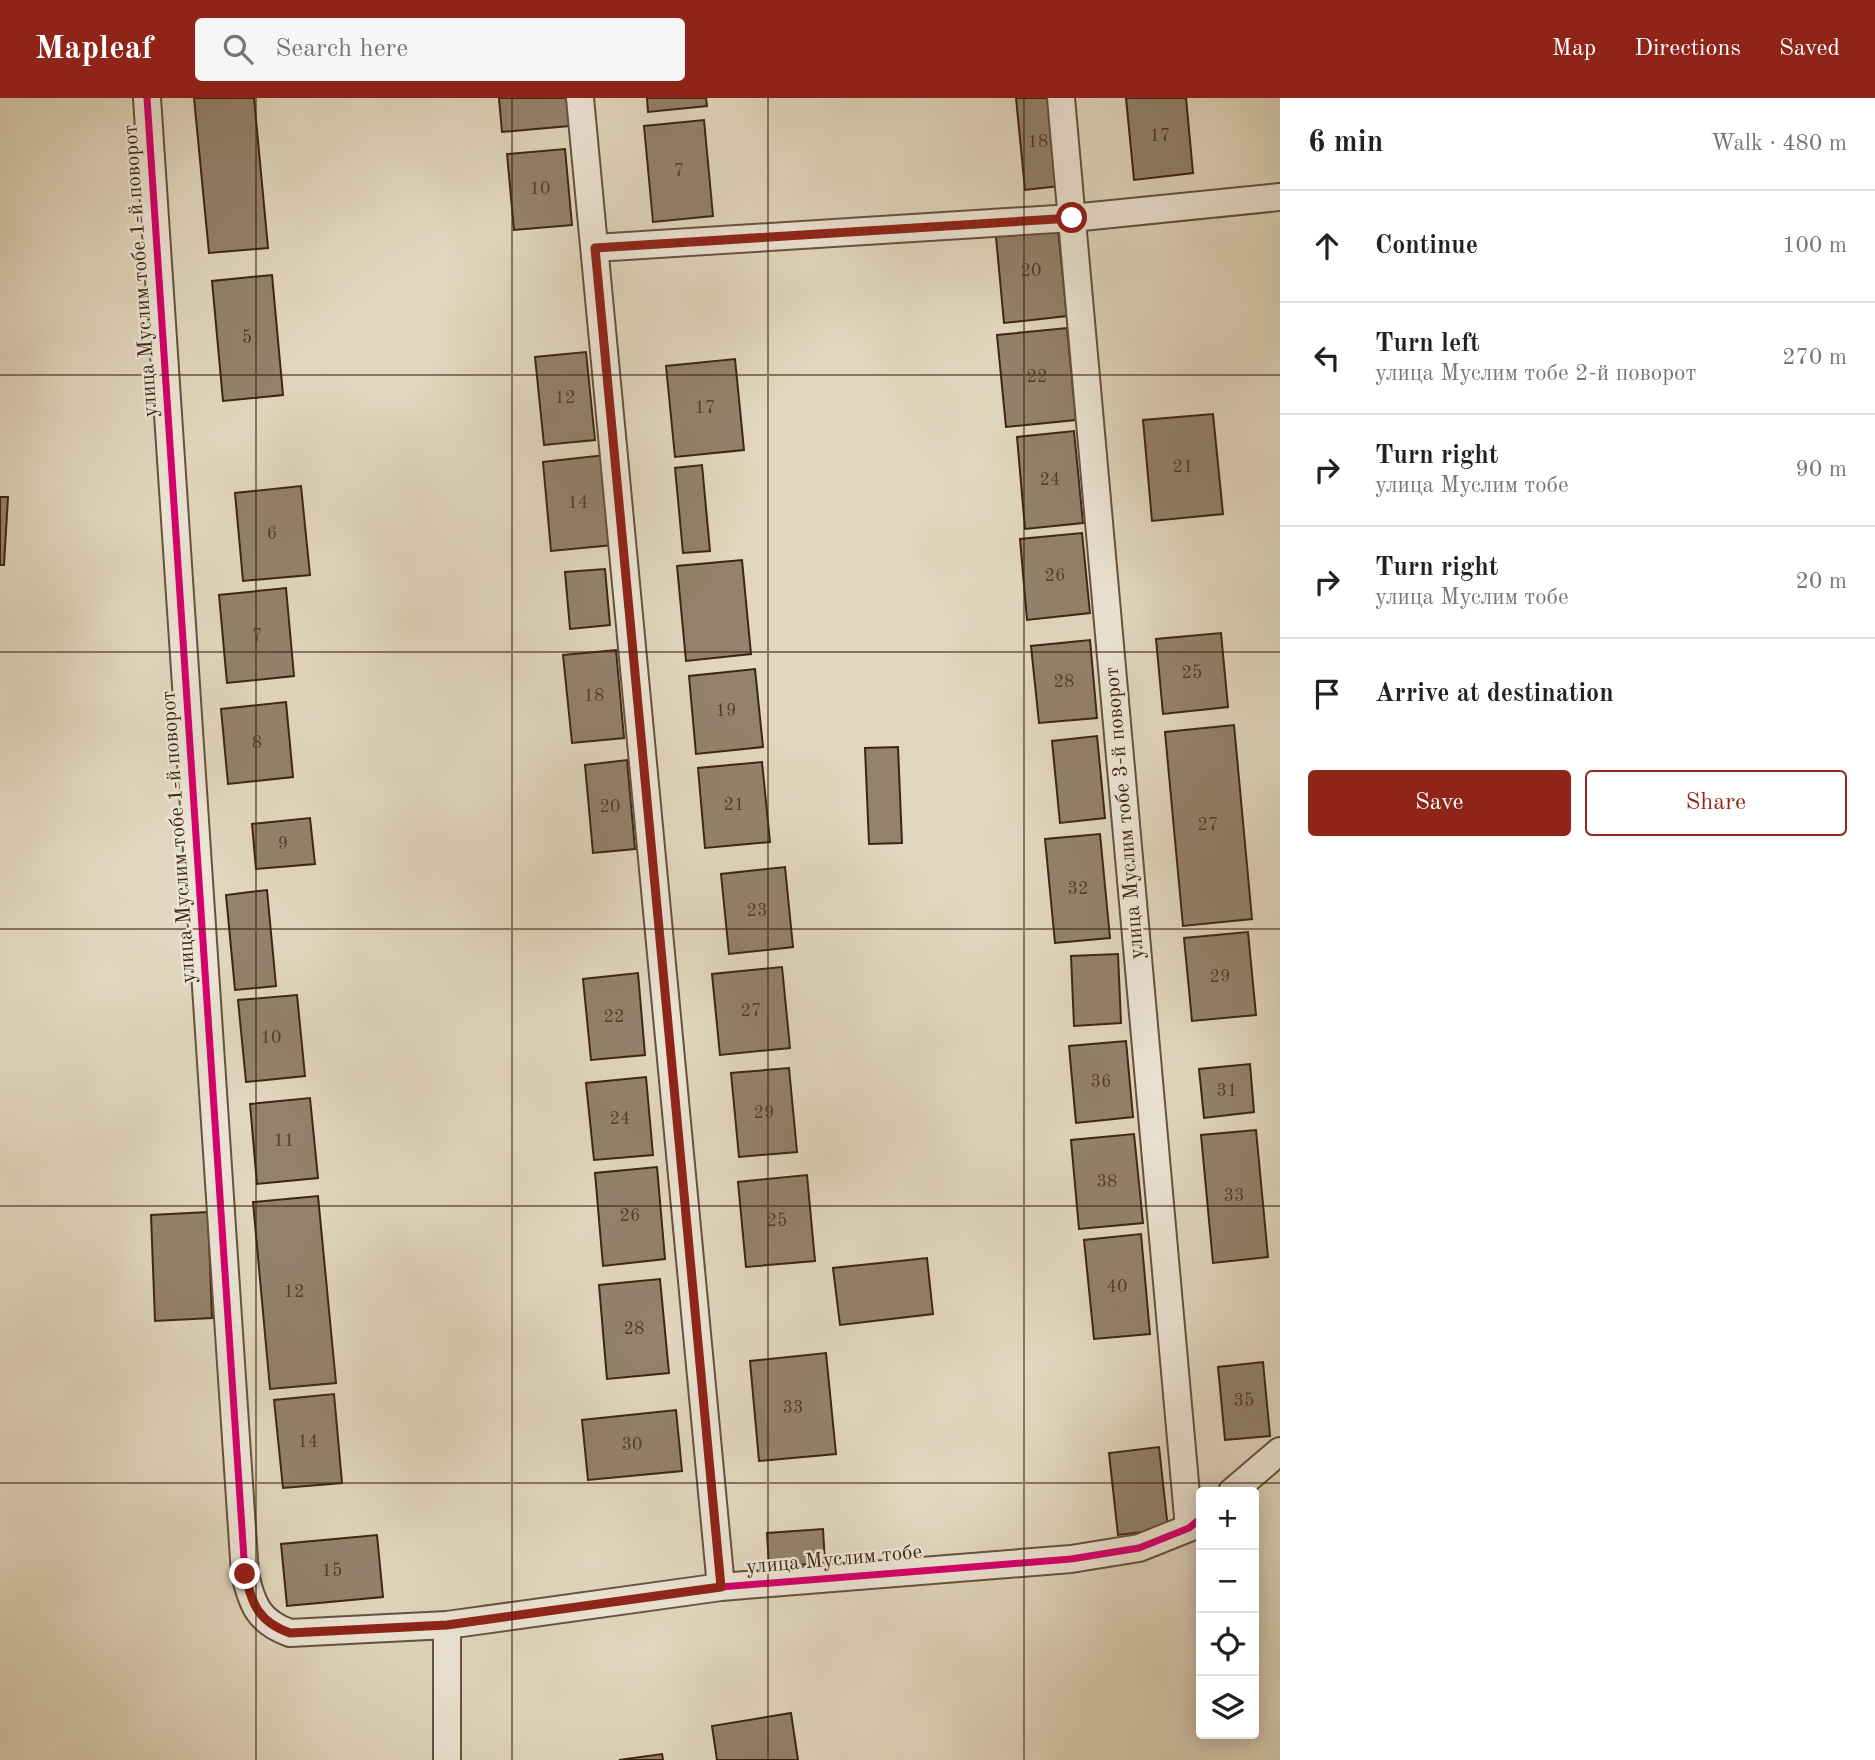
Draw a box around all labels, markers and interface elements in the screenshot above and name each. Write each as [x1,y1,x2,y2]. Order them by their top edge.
search box [195,18,685,81]
icon: search [219,30,257,68]
text: Mapleaf [35,33,153,66]
text: Search here [275,36,408,62]
text: Map [1552,37,1596,61]
text: Directions [1634,37,1741,61]
text: Saved [1779,37,1840,61]
street label: улица Муслим тобе 1-й поворот [120,124,162,418]
house number: 17 [1150,127,1170,145]
text: 6 min [1308,128,1383,158]
text: Walk · 480 m [1711,132,1847,155]
house number: 18 [1028,133,1048,151]
house number: 7 [674,162,684,180]
house number: 10 [530,180,550,198]
route start [1056,202,1087,233]
icon: ahead [1308,227,1346,265]
text: Continue [1375,233,1478,259]
text: 100 m [1782,234,1847,257]
house number: 20 [1021,262,1041,280]
house number: 5 [242,329,252,347]
text: Turn left [1375,331,1480,357]
icon: left [1308,339,1346,377]
text: 270 m [1782,346,1847,369]
text: улица Муслим тобе 2-й поворот [1375,362,1696,385]
house number: 22 [1027,368,1047,386]
house number: 12 [555,389,575,407]
house number: 17 [695,399,715,417]
text: Turn right [1375,443,1498,469]
icon: right [1308,451,1346,489]
house number: 21 [1173,458,1193,476]
text: 90 m [1796,458,1847,481]
house number: 24 [1040,471,1060,489]
text: улица Муслим тобе [1375,474,1569,497]
house number: 14 [568,494,588,512]
house number: 6 [267,525,277,543]
text: Turn right [1375,555,1498,581]
icon: right [1308,563,1346,601]
house number: 26 [1045,567,1065,585]
text: 20 m [1796,570,1847,593]
text: улица Муслим тобе [1375,586,1569,609]
house number: 7 [252,627,262,645]
house number: 25 [1182,664,1202,682]
street label: улица Муслим тобе 3-й поворот [1102,666,1148,960]
house number: 28 [1054,673,1074,691]
icon: arrive [1308,675,1346,713]
text: Arrive at destination [1375,681,1614,707]
house number: 18 [584,687,604,705]
street label: улица Муслим тобе 1-й поворот [158,690,200,984]
house number: 19 [716,702,736,720]
house number: 8 [252,734,262,752]
button: Save [1308,770,1571,836]
button: Share [1585,770,1847,836]
house number: 21 [724,796,744,814]
house number: 20 [600,798,620,816]
house number: 27 [1198,816,1218,834]
house number: 9 [278,835,288,853]
house number: 32 [1068,880,1088,898]
house number: 23 [747,902,767,920]
house number: 29 [1210,968,1230,986]
house number: 27 [741,1002,761,1020]
house number: 22 [604,1008,624,1026]
house number: 10 [261,1029,281,1047]
house number: 36 [1091,1073,1111,1091]
house number: 31 [1217,1082,1237,1100]
house number: 29 [754,1104,774,1122]
house number: 24 [610,1110,630,1128]
house number: 11 [274,1132,294,1150]
house number: 38 [1097,1173,1117,1191]
house number: 33 [1224,1187,1244,1205]
house number: 26 [620,1207,640,1225]
house number: 25 [767,1212,787,1230]
house number: 40 [1107,1278,1127,1296]
house number: 12 [284,1283,304,1301]
house number: 28 [624,1320,644,1338]
house number: 35 [1234,1392,1254,1410]
house number: 33 [783,1399,803,1417]
house number: 14 [298,1433,318,1451]
house number: 30 [622,1436,642,1454]
map controls [1196,1487,1259,1739]
button: + [1196,1487,1259,1550]
street label: улица Муслим тобе [745,1542,923,1578]
button: − [1196,1550,1259,1613]
route end [229,1558,260,1589]
house number: 15 [322,1562,342,1580]
button: locate [1196,1613,1259,1676]
button: layers [1196,1676,1259,1739]

